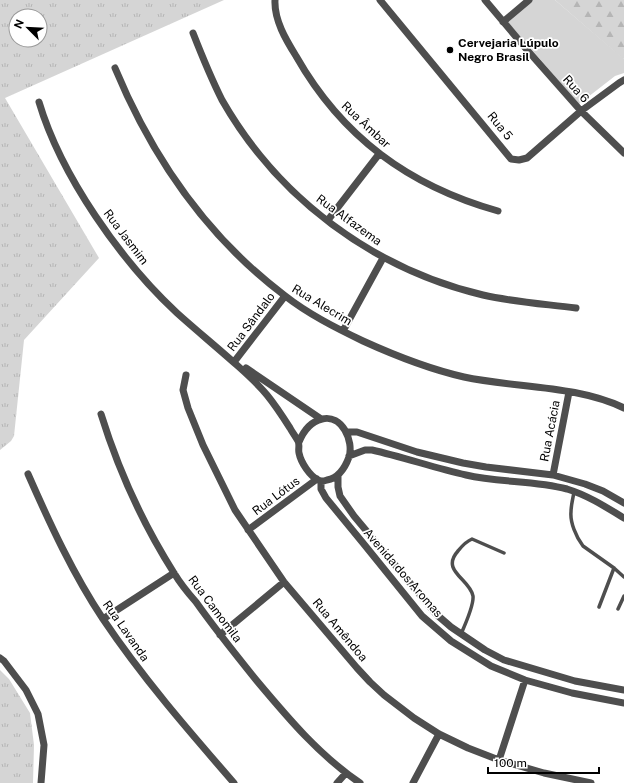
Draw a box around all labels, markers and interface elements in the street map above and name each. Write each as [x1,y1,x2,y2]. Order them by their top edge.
north arrow [8,8,48,48]
text: N [12,18,26,30]
place label: Cervejaria Lúpulo Negro Brasil [458,36,559,64]
marker: Cervejaria Lúpulo Negro Brasil [445,45,455,55]
street label: Rua 6 [560,72,592,106]
street label: Rua Âmbar [339,99,394,151]
street label: Rua 5 [484,109,516,143]
street label: Rua Alfazema [314,192,384,248]
street label: Rua Jasmim [101,207,151,267]
street label: Rua Alecrim [289,282,355,328]
street label: Rua Sândalo [224,290,278,354]
street label: Rua Acácia [537,399,563,463]
street label: Rua Lótus [250,474,302,518]
street label: Avenida dos Aromas [361,526,445,620]
street label: Rua Camomila [185,573,245,645]
street label: Rua Amêndoa [310,596,370,664]
street label: Rua Lavanda [100,598,152,664]
scale bar [488,749,599,775]
text: 100 m [494,756,527,770]

